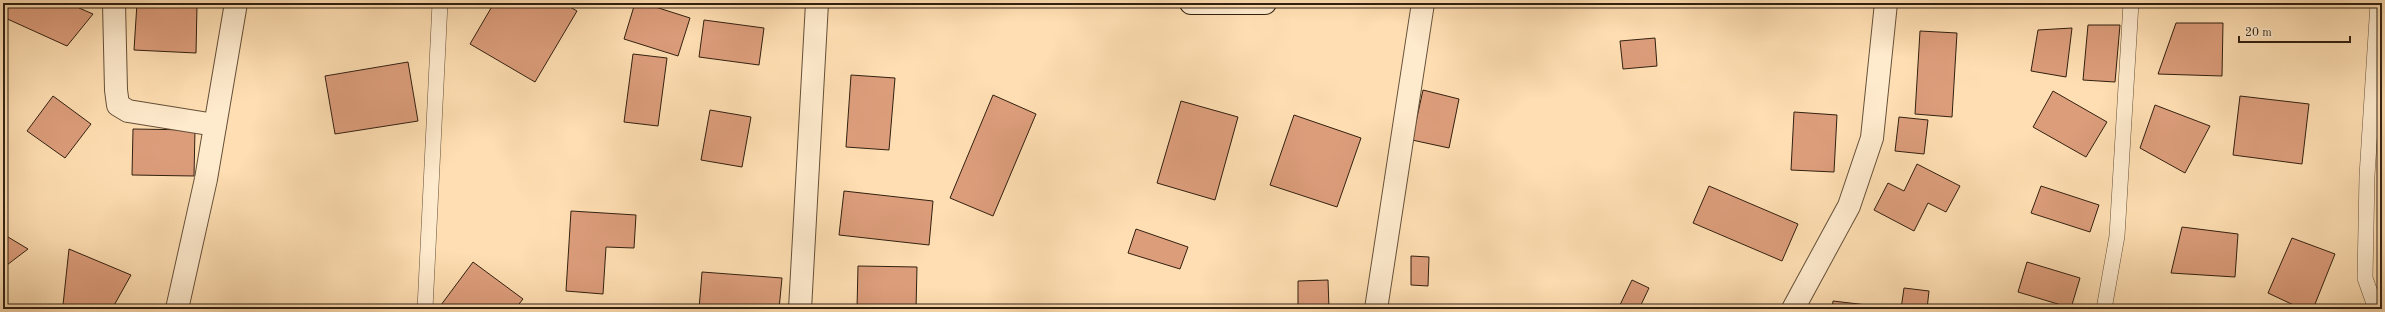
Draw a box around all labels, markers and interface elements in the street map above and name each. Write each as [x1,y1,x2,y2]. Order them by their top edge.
scale bar [2239,18,2350,44]
text: 20 m [2245,27,2272,39]

